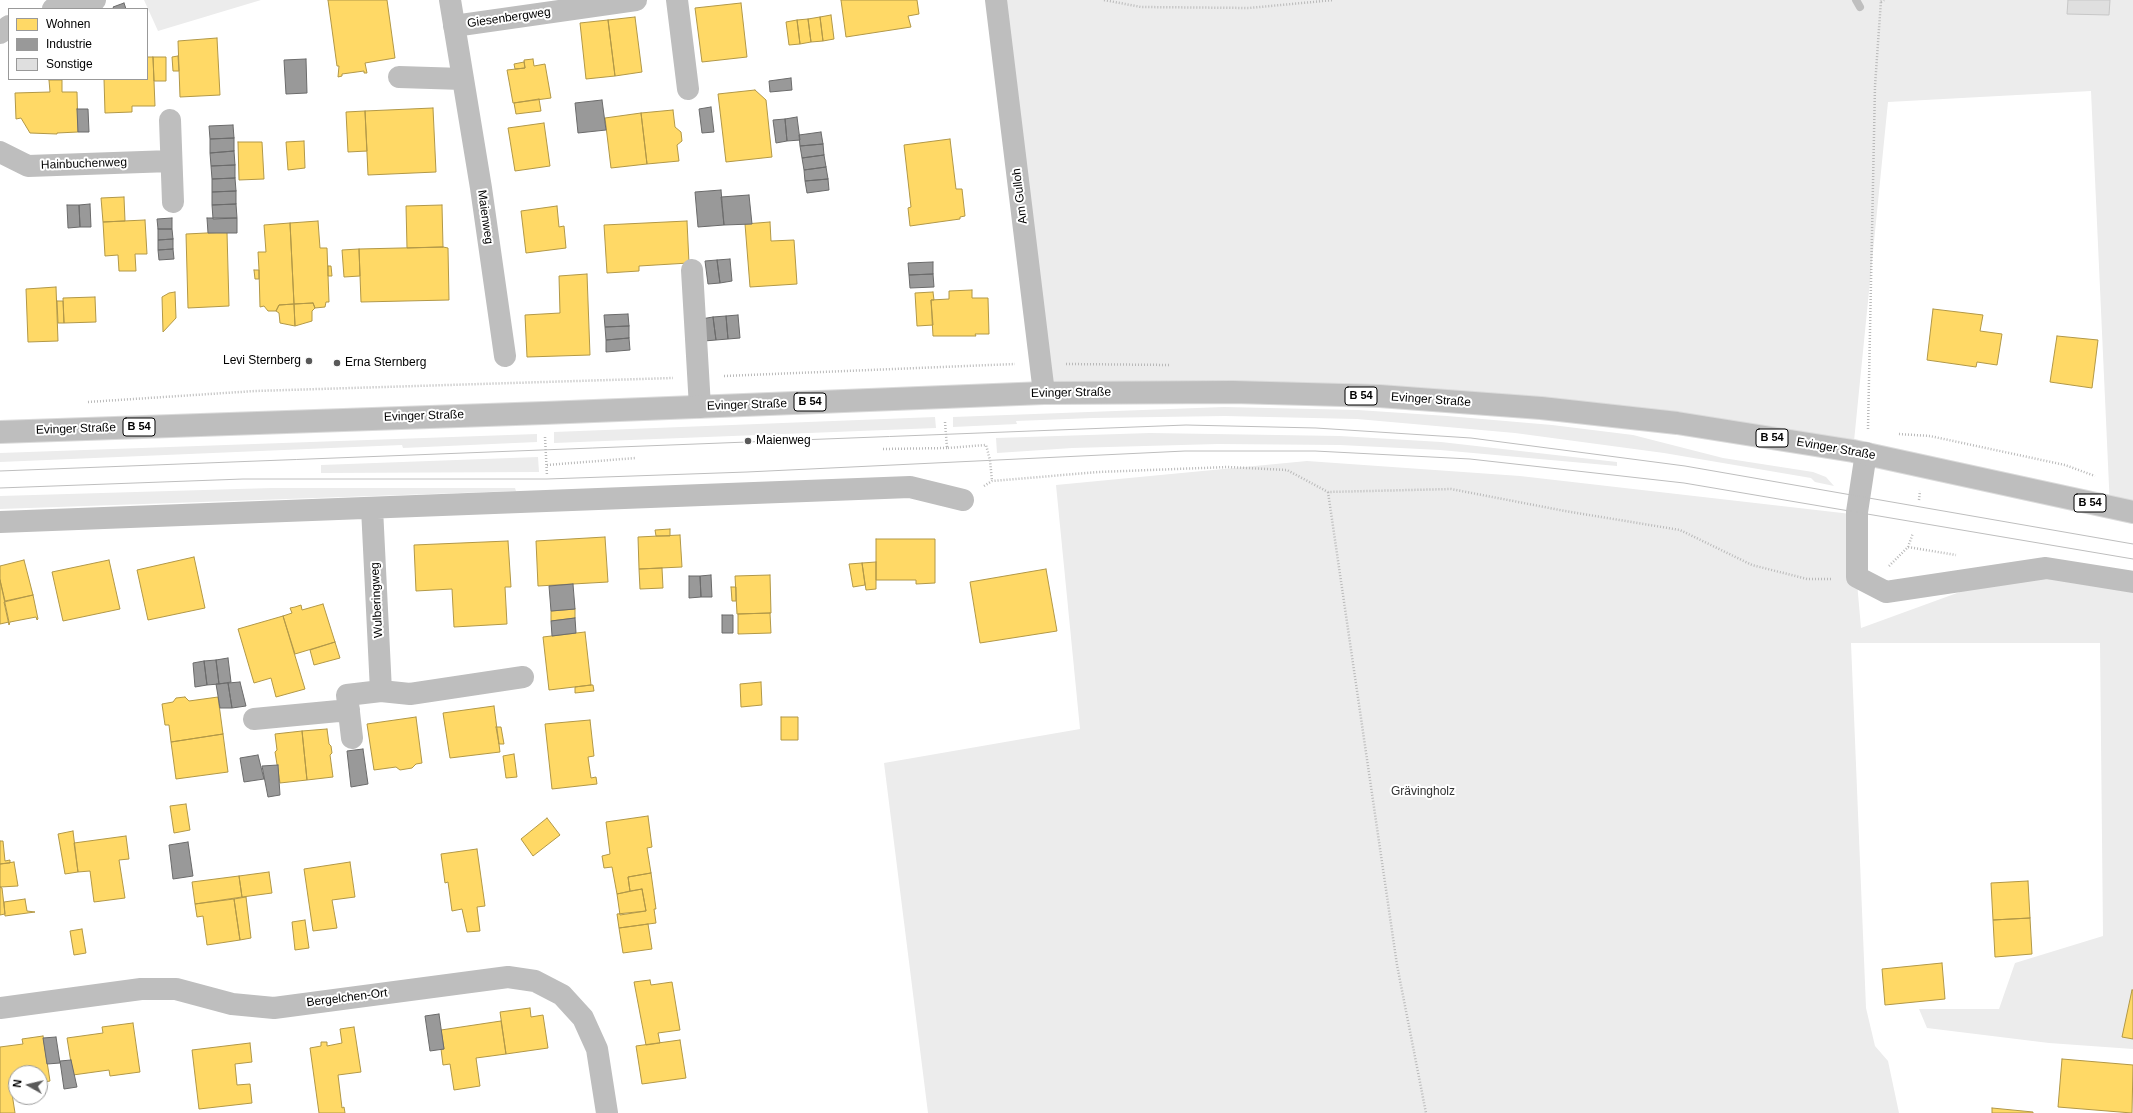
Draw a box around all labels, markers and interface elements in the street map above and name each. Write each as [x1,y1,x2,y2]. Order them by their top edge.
street label: Giesenbergweg [466,5,552,31]
legend [8,8,148,80]
text: Wohnen [46,17,90,31]
text: Industrie [46,37,92,51]
text: Sonstige [46,57,93,71]
street label: Hainbuchenweg [41,155,127,173]
street label: Am Gulloh [1009,167,1031,225]
street label: Maienweg [474,189,496,245]
place label: Levi Sternberg [223,354,301,368]
marker: Levi Sternberg [304,356,314,366]
place label: Erna Sternberg [345,356,426,370]
marker: Erna Sternberg [332,358,342,368]
street label: Evinger Straße [1031,385,1111,401]
road number: B 54 [1345,387,1377,405]
street label: Evinger Straße [1391,390,1471,410]
road number: B 54 [794,393,826,411]
street label: Evinger Straße [707,396,787,414]
street label: Evinger Straße [384,407,464,425]
road number: B 54 [123,418,155,436]
street label: Evinger Straße [36,420,116,438]
road number: B 54 [1756,429,1788,447]
place label: Maienweg [756,434,811,448]
street label: Evinger Straße [1795,435,1877,463]
marker: Maienweg [743,436,753,446]
road number: B 54 [2074,494,2106,512]
street label: Wulberingweg [368,562,386,638]
park label: Grävingholz [1391,785,1455,799]
street label: Bergelchen-Ort [306,986,388,1010]
north arrow [8,1065,48,1105]
text: N [11,1079,24,1088]

